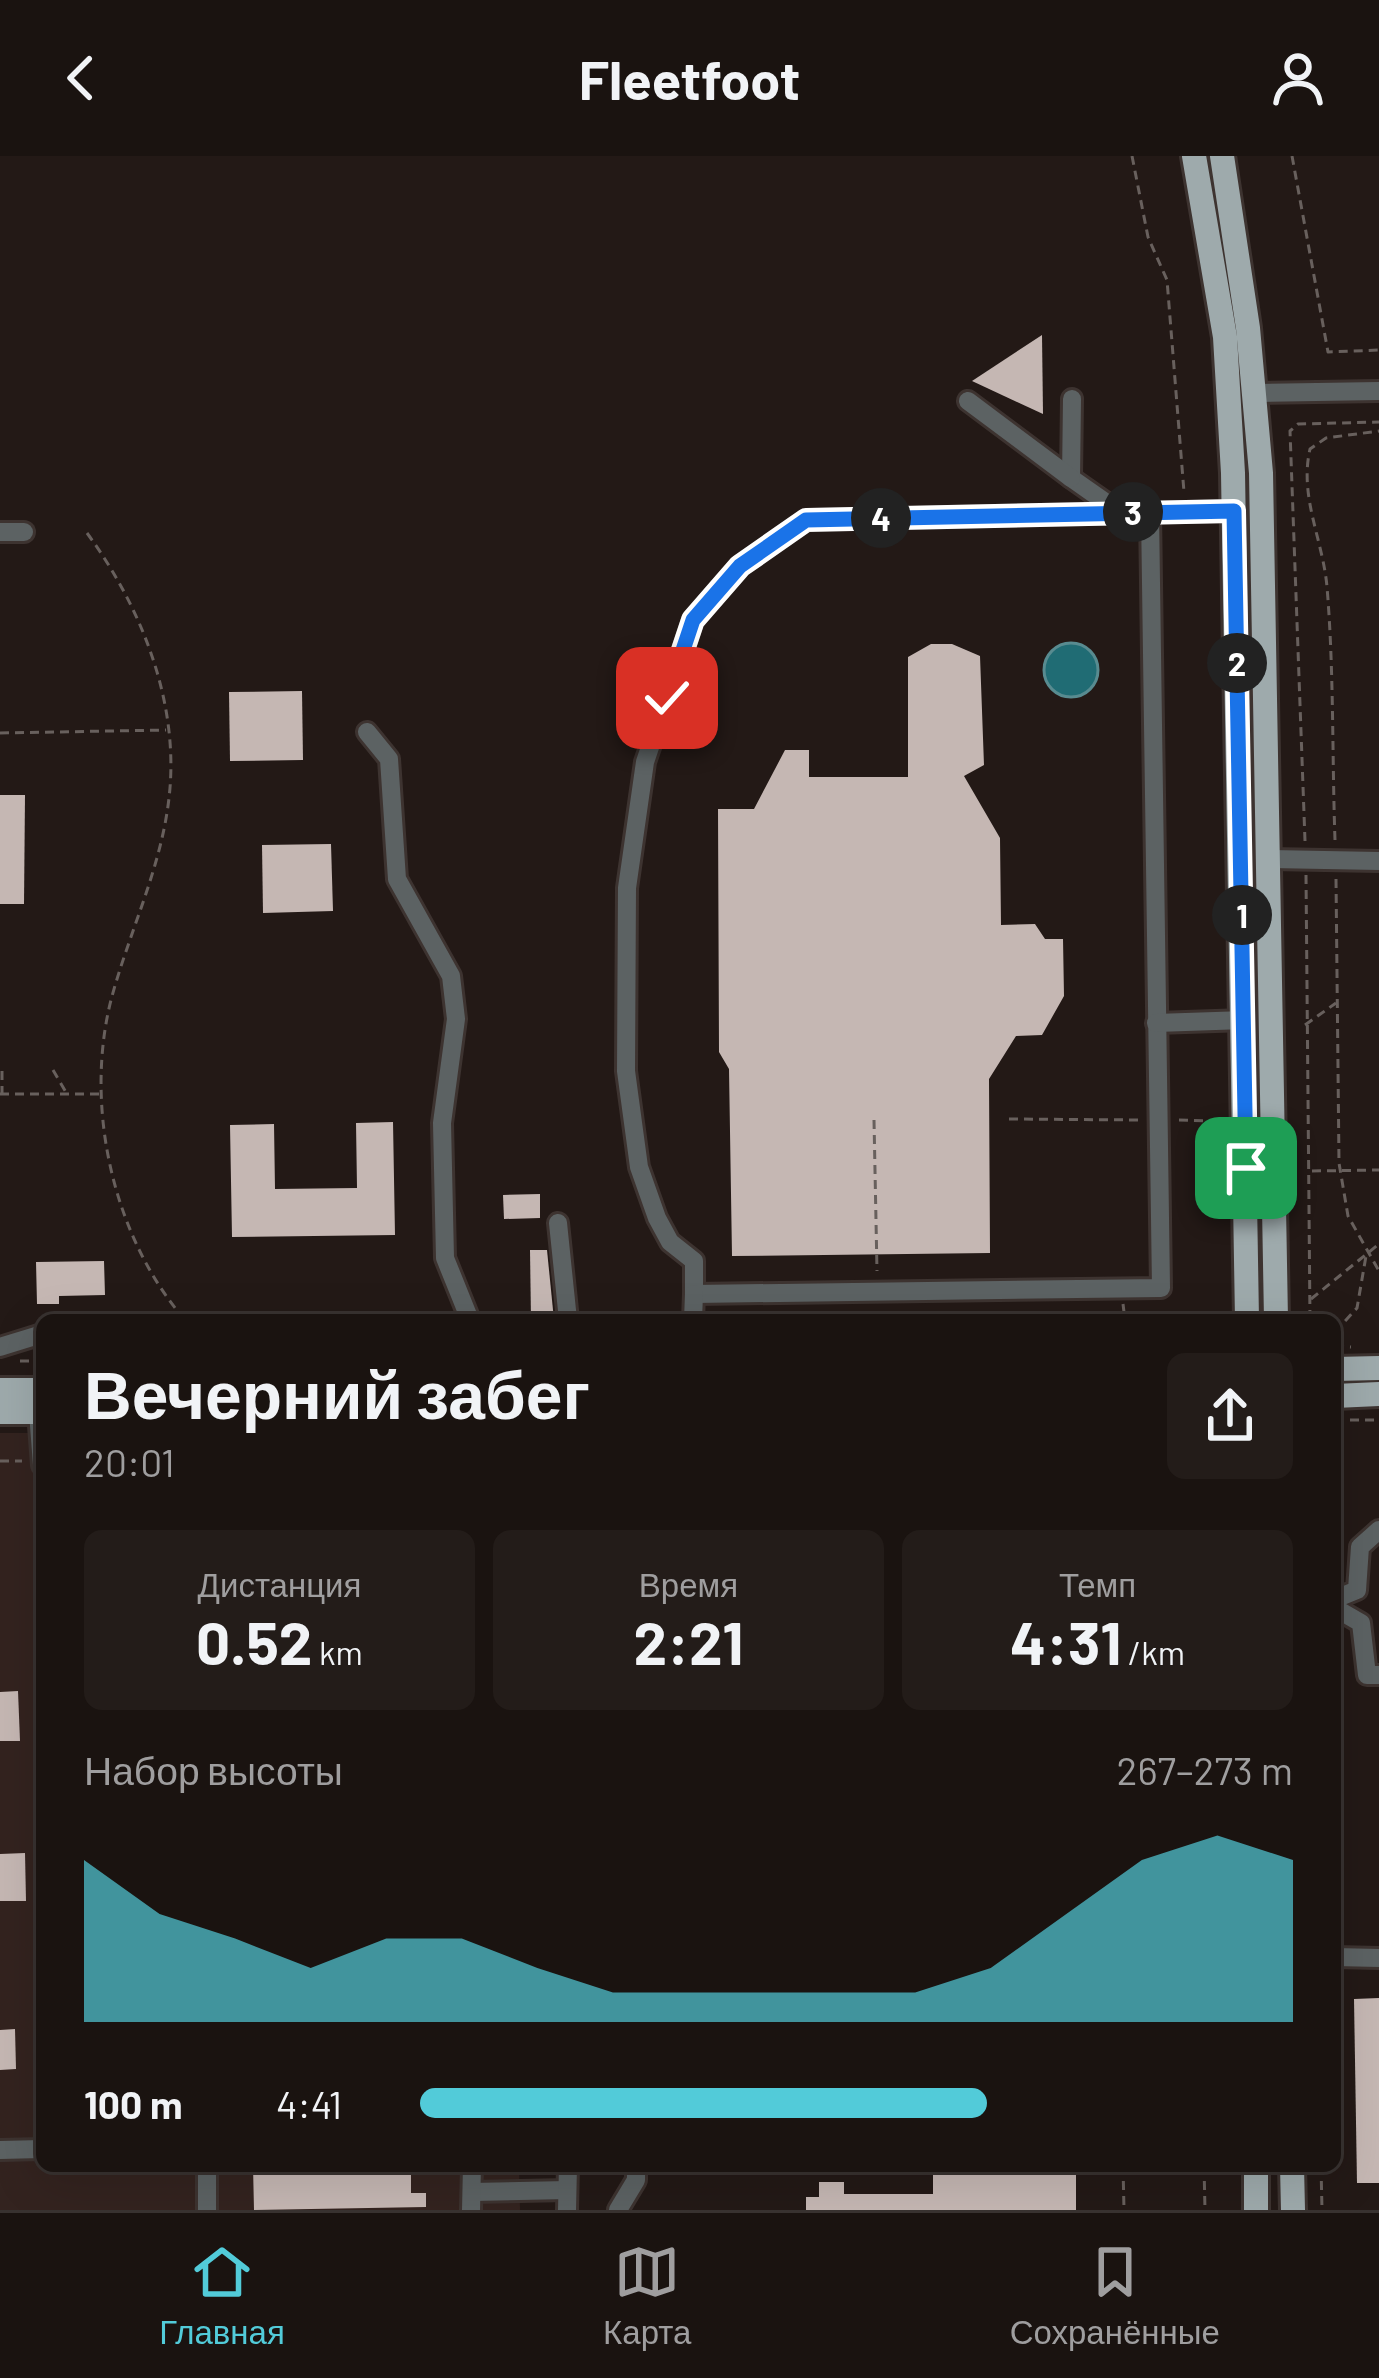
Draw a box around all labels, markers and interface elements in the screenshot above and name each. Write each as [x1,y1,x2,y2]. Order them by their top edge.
icon: back [48,45,114,111]
icon: person [1265,45,1331,111]
text: Fleetfoot [579,46,800,111]
pin: 3 [1103,482,1163,542]
pin: 4 [851,488,911,548]
text: 3 [1124,492,1142,532]
text: 4 [871,498,891,538]
pin: 2 [1207,633,1267,693]
text: 2 [1228,643,1246,683]
pin [616,647,718,749]
icon: check [634,665,700,731]
pin: 1 [1212,885,1272,945]
text: 1 [1236,895,1248,935]
pin [1195,1117,1297,1219]
icon: arrive [1213,1135,1279,1201]
text: Вечерний забег [84,1353,590,1432]
button: share [1167,1353,1293,1479]
text: 20:01 [84,1438,175,1485]
text: Дистанция [198,1564,361,1604]
text: Время [639,1564,738,1604]
text: Темп [1059,1564,1136,1604]
text: 0.52 [196,1605,312,1677]
text: 2:21 [634,1605,743,1677]
text: 4:31 [1010,1605,1121,1677]
text: km [312,1632,363,1672]
text: /km [1121,1632,1185,1672]
text: Набор высоты [84,1746,343,1793]
text: 267–273 m [1117,1746,1293,1793]
text: 100 m [84,2080,183,2127]
text: 4:41 [276,2080,342,2127]
tab: Главная [159,2239,285,2352]
tab: Карта [603,2239,691,2352]
tab: Сохранённые [1010,2239,1220,2352]

